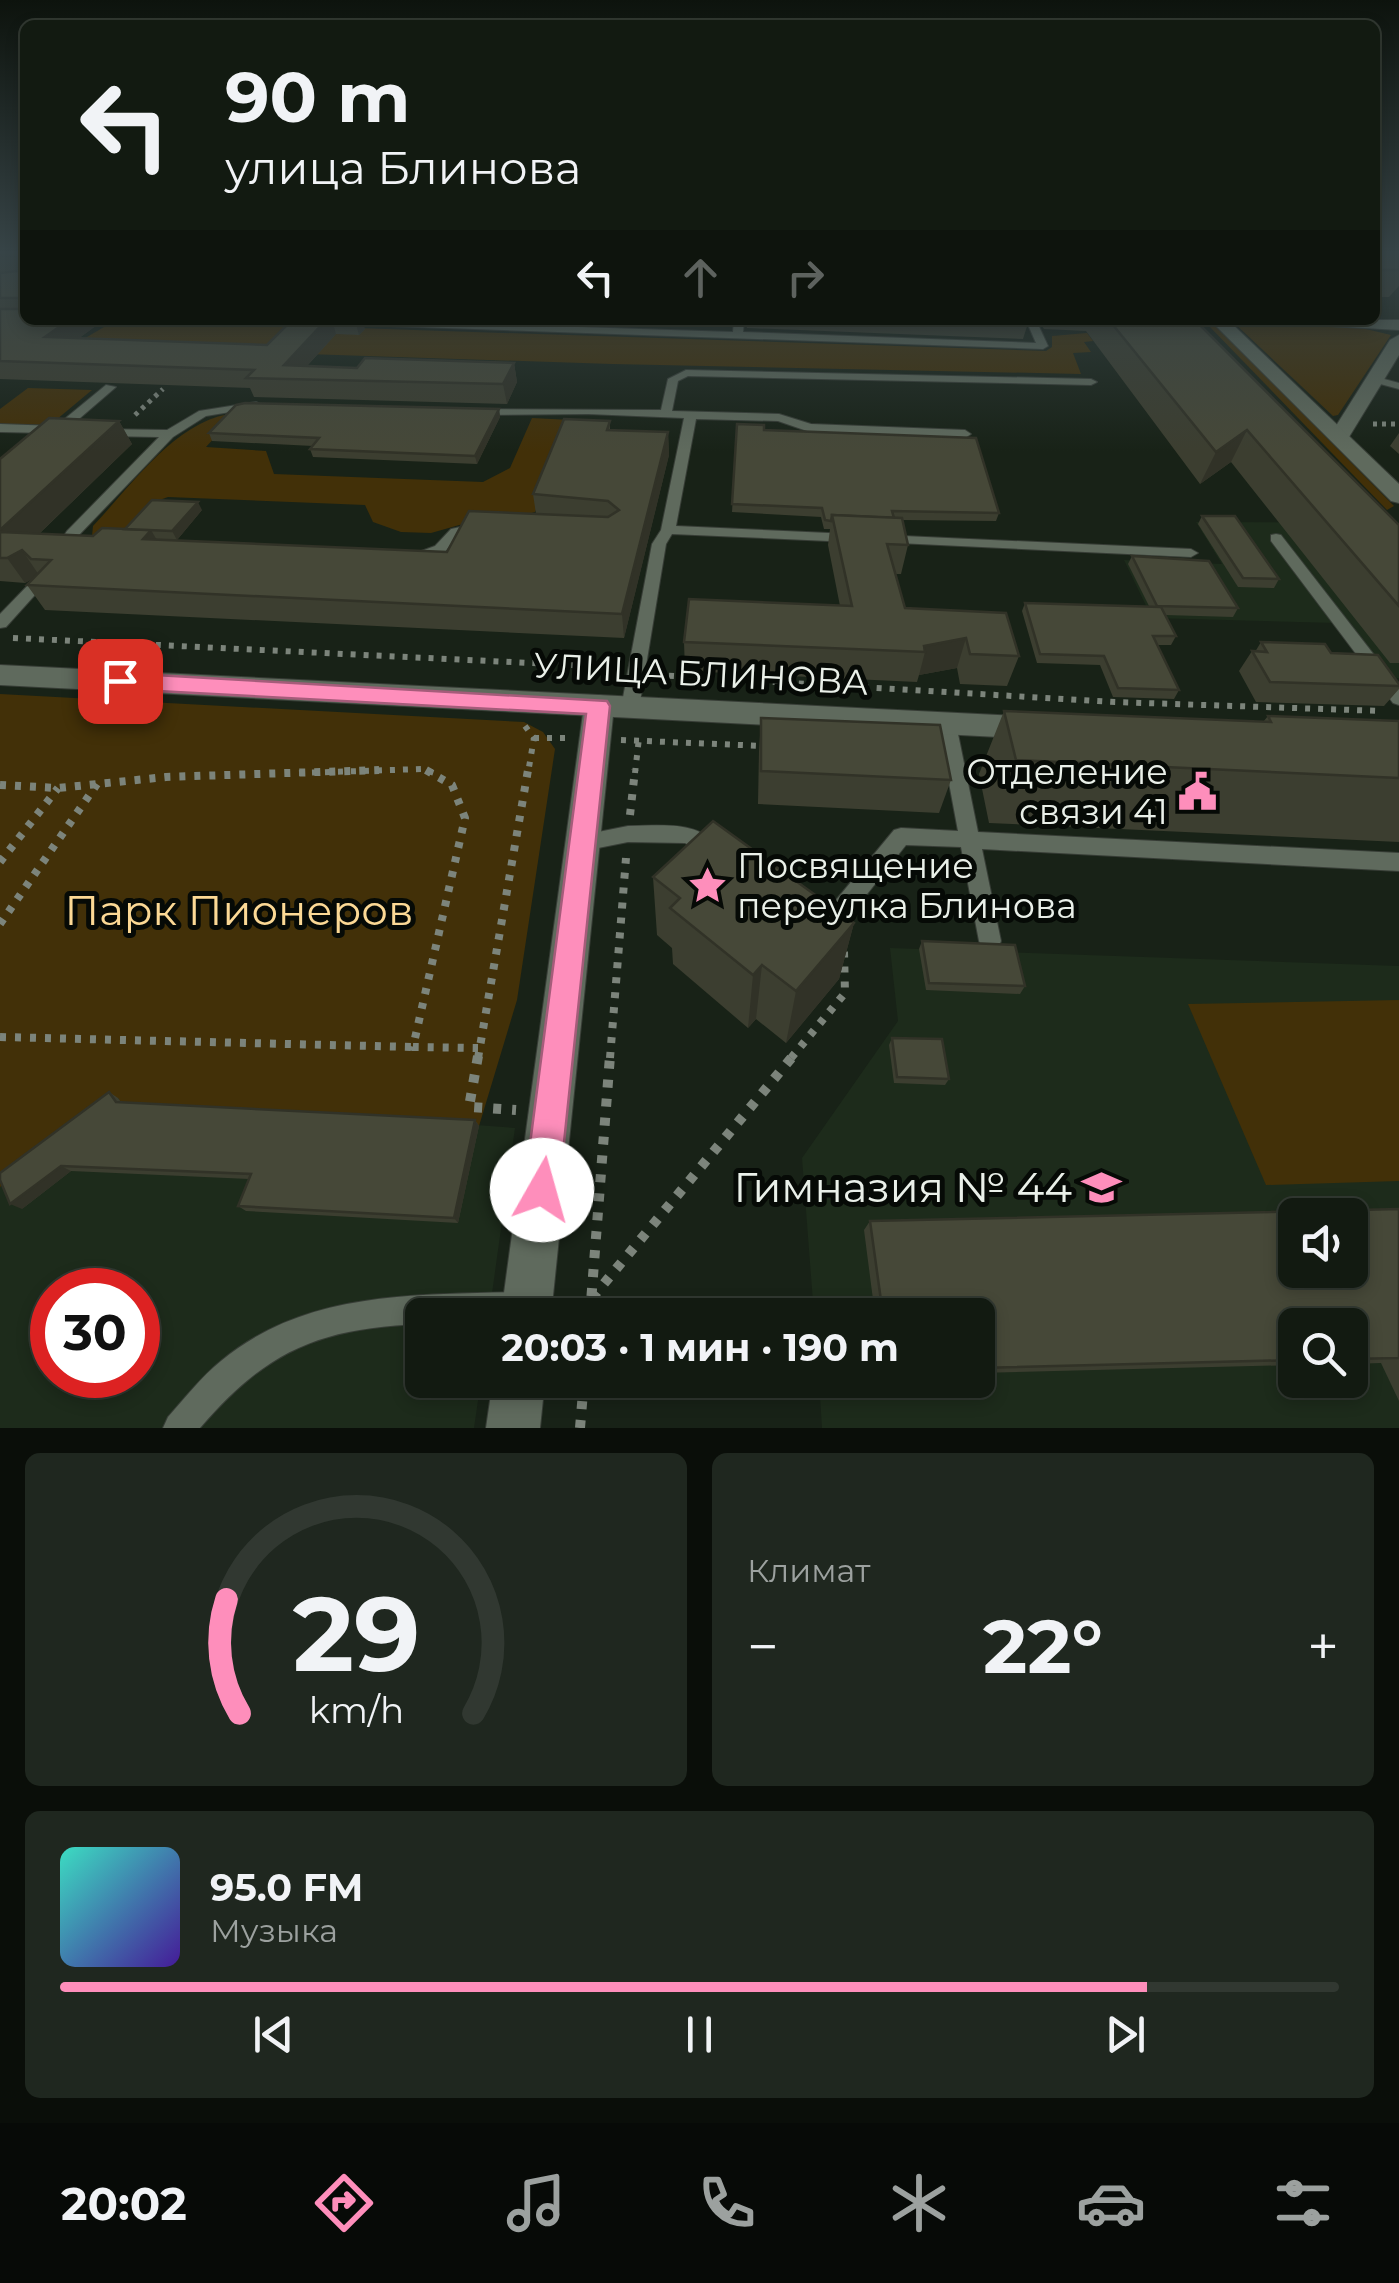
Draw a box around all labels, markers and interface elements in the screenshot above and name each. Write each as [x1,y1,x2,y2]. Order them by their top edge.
text: 90 m [225,54,410,140]
icon: left [60,60,190,190]
text: улица Блинова [225,140,581,195]
icon: left [568,250,623,305]
icon: ahead [673,250,728,305]
icon: right [778,250,833,305]
pin [78,639,163,724]
street label: УЛИЦА БЛИНОВА [533,643,870,704]
icon: arrive [93,654,148,709]
place label: Отделение связи 41 [966,750,1168,833]
public building icon: Отделение связи 41 [1177,771,1219,813]
place label: Посвящение переулка Блинова [737,844,1077,927]
place icon: Посвящение переулка Блинова [686,865,728,907]
park label: Парк Пионеров [65,884,413,936]
position arrow [490,1138,594,1242]
place label: Гимназия № 44 [733,1161,1072,1213]
school or university icon: Гимназия № 44 [1081,1166,1123,1208]
map controls [1278,1198,1368,1398]
button: sound [1278,1198,1368,1288]
speed limit sign: 30 [30,1268,160,1398]
button: search [1278,1308,1368,1398]
text: 20:03 · 1 мин · 190 m [501,1324,899,1371]
text: Климат [747,1551,870,1590]
text: 29 [292,1570,420,1697]
text: 22° [983,1600,1103,1692]
text: − [747,1613,779,1680]
text: + [1307,1613,1339,1680]
text: km/h [308,1688,404,1732]
text: 95.0 FM [210,1864,363,1911]
text: Музыка [210,1911,338,1950]
icon: previous [246,2007,301,2062]
icon: pause [672,2007,727,2062]
icon: next [1098,2007,1153,2062]
icon: directions [309,2168,379,2238]
icon: music [501,2168,571,2238]
icon: phone [692,2168,762,2238]
icon: climate [884,2168,954,2238]
icon: car [1076,2168,1146,2238]
icon: filters [1268,2168,1338,2238]
text: 20:02 [61,2176,187,2231]

